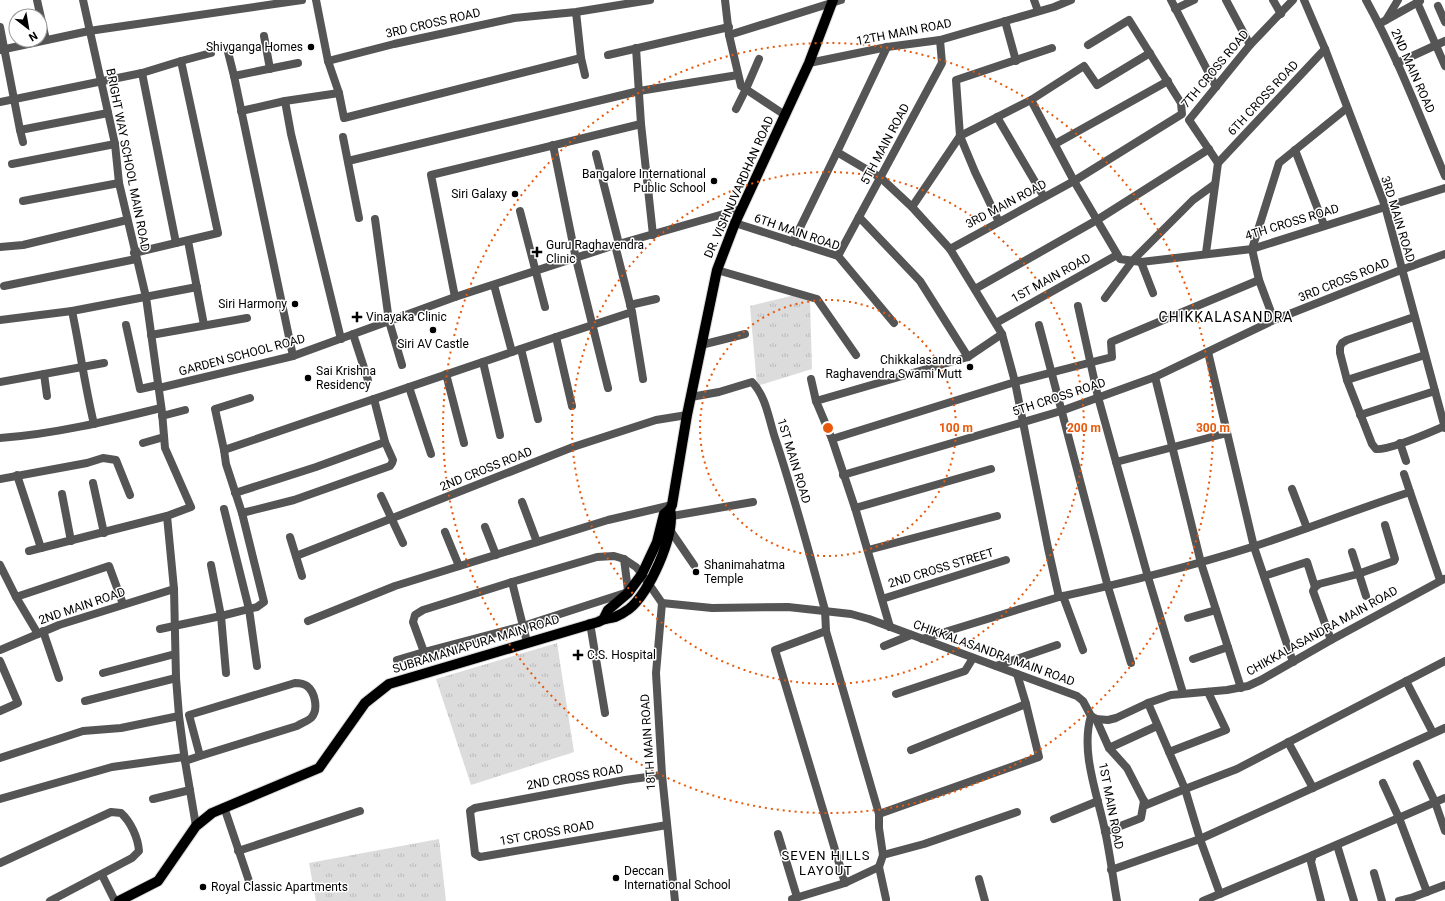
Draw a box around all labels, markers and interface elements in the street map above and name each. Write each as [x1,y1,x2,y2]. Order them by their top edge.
street label: 3RD CROSS ROAD [384,5,482,41]
north arrow [8,8,48,48]
street label: 12TH MAIN ROAD [855,16,953,48]
street label: 7TH CROSS ROAD [1178,27,1252,111]
street label: 2ND MAIN ROAD [1388,27,1438,115]
text: N [26,29,40,44]
place label: Shivganga Homes [206,40,303,54]
marker: Shivganga Homes [306,42,316,52]
street label: 6TH CROSS ROAD [1225,58,1301,138]
street label: BRIGHT WAY SCHOOL MAIN ROAD [103,67,153,253]
street label: 5TH MAIN ROAD [858,101,912,187]
street label: DR. VISHNUVARDHAN ROAD [701,114,777,260]
place label: Bangalore International Public School [582,167,706,195]
street label: 3RD MAIN ROAD [1378,174,1418,264]
marker: Bangalore International Public School [709,176,719,186]
street label: 3RD MAIN ROAD [963,177,1049,231]
place label: Siri Galaxy [451,187,507,201]
marker: Siri Galaxy [510,189,520,199]
street label: 4TH CROSS ROAD [1243,201,1341,243]
street label: 6TH MAIN ROAD [752,211,842,253]
place label: Guru Raghavendra Clinic [546,238,644,266]
marker: Guru Raghavendra Clinic [531,246,543,258]
street label: 1ST MAIN ROAD [1009,250,1093,306]
street label: 3RD CROSS ROAD [1296,255,1392,305]
place label: Siri Harmony [218,297,287,311]
marker: Siri Harmony [290,299,300,309]
district label: CHIKKALASANDRA [1159,309,1293,325]
place label: Vinayaka Clinic [366,310,447,324]
marker: Vinayaka Clinic [351,311,363,323]
marker: Siri AV Castle [428,325,438,335]
street label: GARDEN SCHOOL ROAD [177,331,307,379]
place label: Siri AV Castle [397,337,469,351]
place label: Chikkalasandra Raghavendra Swami Mutt [825,353,962,381]
marker: Chikkalasandra Raghavendra Swami Mutt [965,362,975,372]
place label: Sai Krishna Residency [316,364,376,392]
marker: Sai Krishna Residency [303,373,313,383]
street label: 5TH CROSS ROAD [1011,375,1108,419]
street label: 1ST MAIN ROAD [774,417,814,505]
centre of rings [821,421,835,435]
text: 100 m [939,421,973,435]
text: 200 m [1067,421,1101,435]
text: 300 m [1196,421,1230,435]
street label: 2ND CROSS ROAD [438,444,534,494]
street label: 2ND CROSS STREET [887,545,995,591]
place label: Shanimahatma Temple [704,558,785,586]
marker: Shanimahatma Temple [691,567,701,577]
street label: CHIKKALASANDRA MAIN ROAD [1244,583,1400,679]
street label: 2ND MAIN ROAD [37,585,127,627]
street label: SUBRAMANIAPURA MAIN ROAD [391,612,561,676]
street label: CHIKKALASANDRA MAIN ROAD [911,617,1077,689]
place label: C.S. Hospital [587,648,656,662]
marker: C.S. Hospital [572,649,584,661]
street label: 18TH MAIN ROAD [638,693,658,791]
street label: 1ST MAIN ROAD [1096,761,1126,851]
street label: 2ND CROSS ROAD [525,762,625,792]
street label: 1ST CROSS ROAD [499,818,595,848]
district label: SEVEN HILLS LAYOUT [782,848,870,878]
place label: Deccan International School [624,864,731,892]
marker: Deccan International School [611,873,621,883]
place label: Royal Classic Apartments [211,880,348,894]
marker: Royal Classic Apartments [198,882,208,892]

